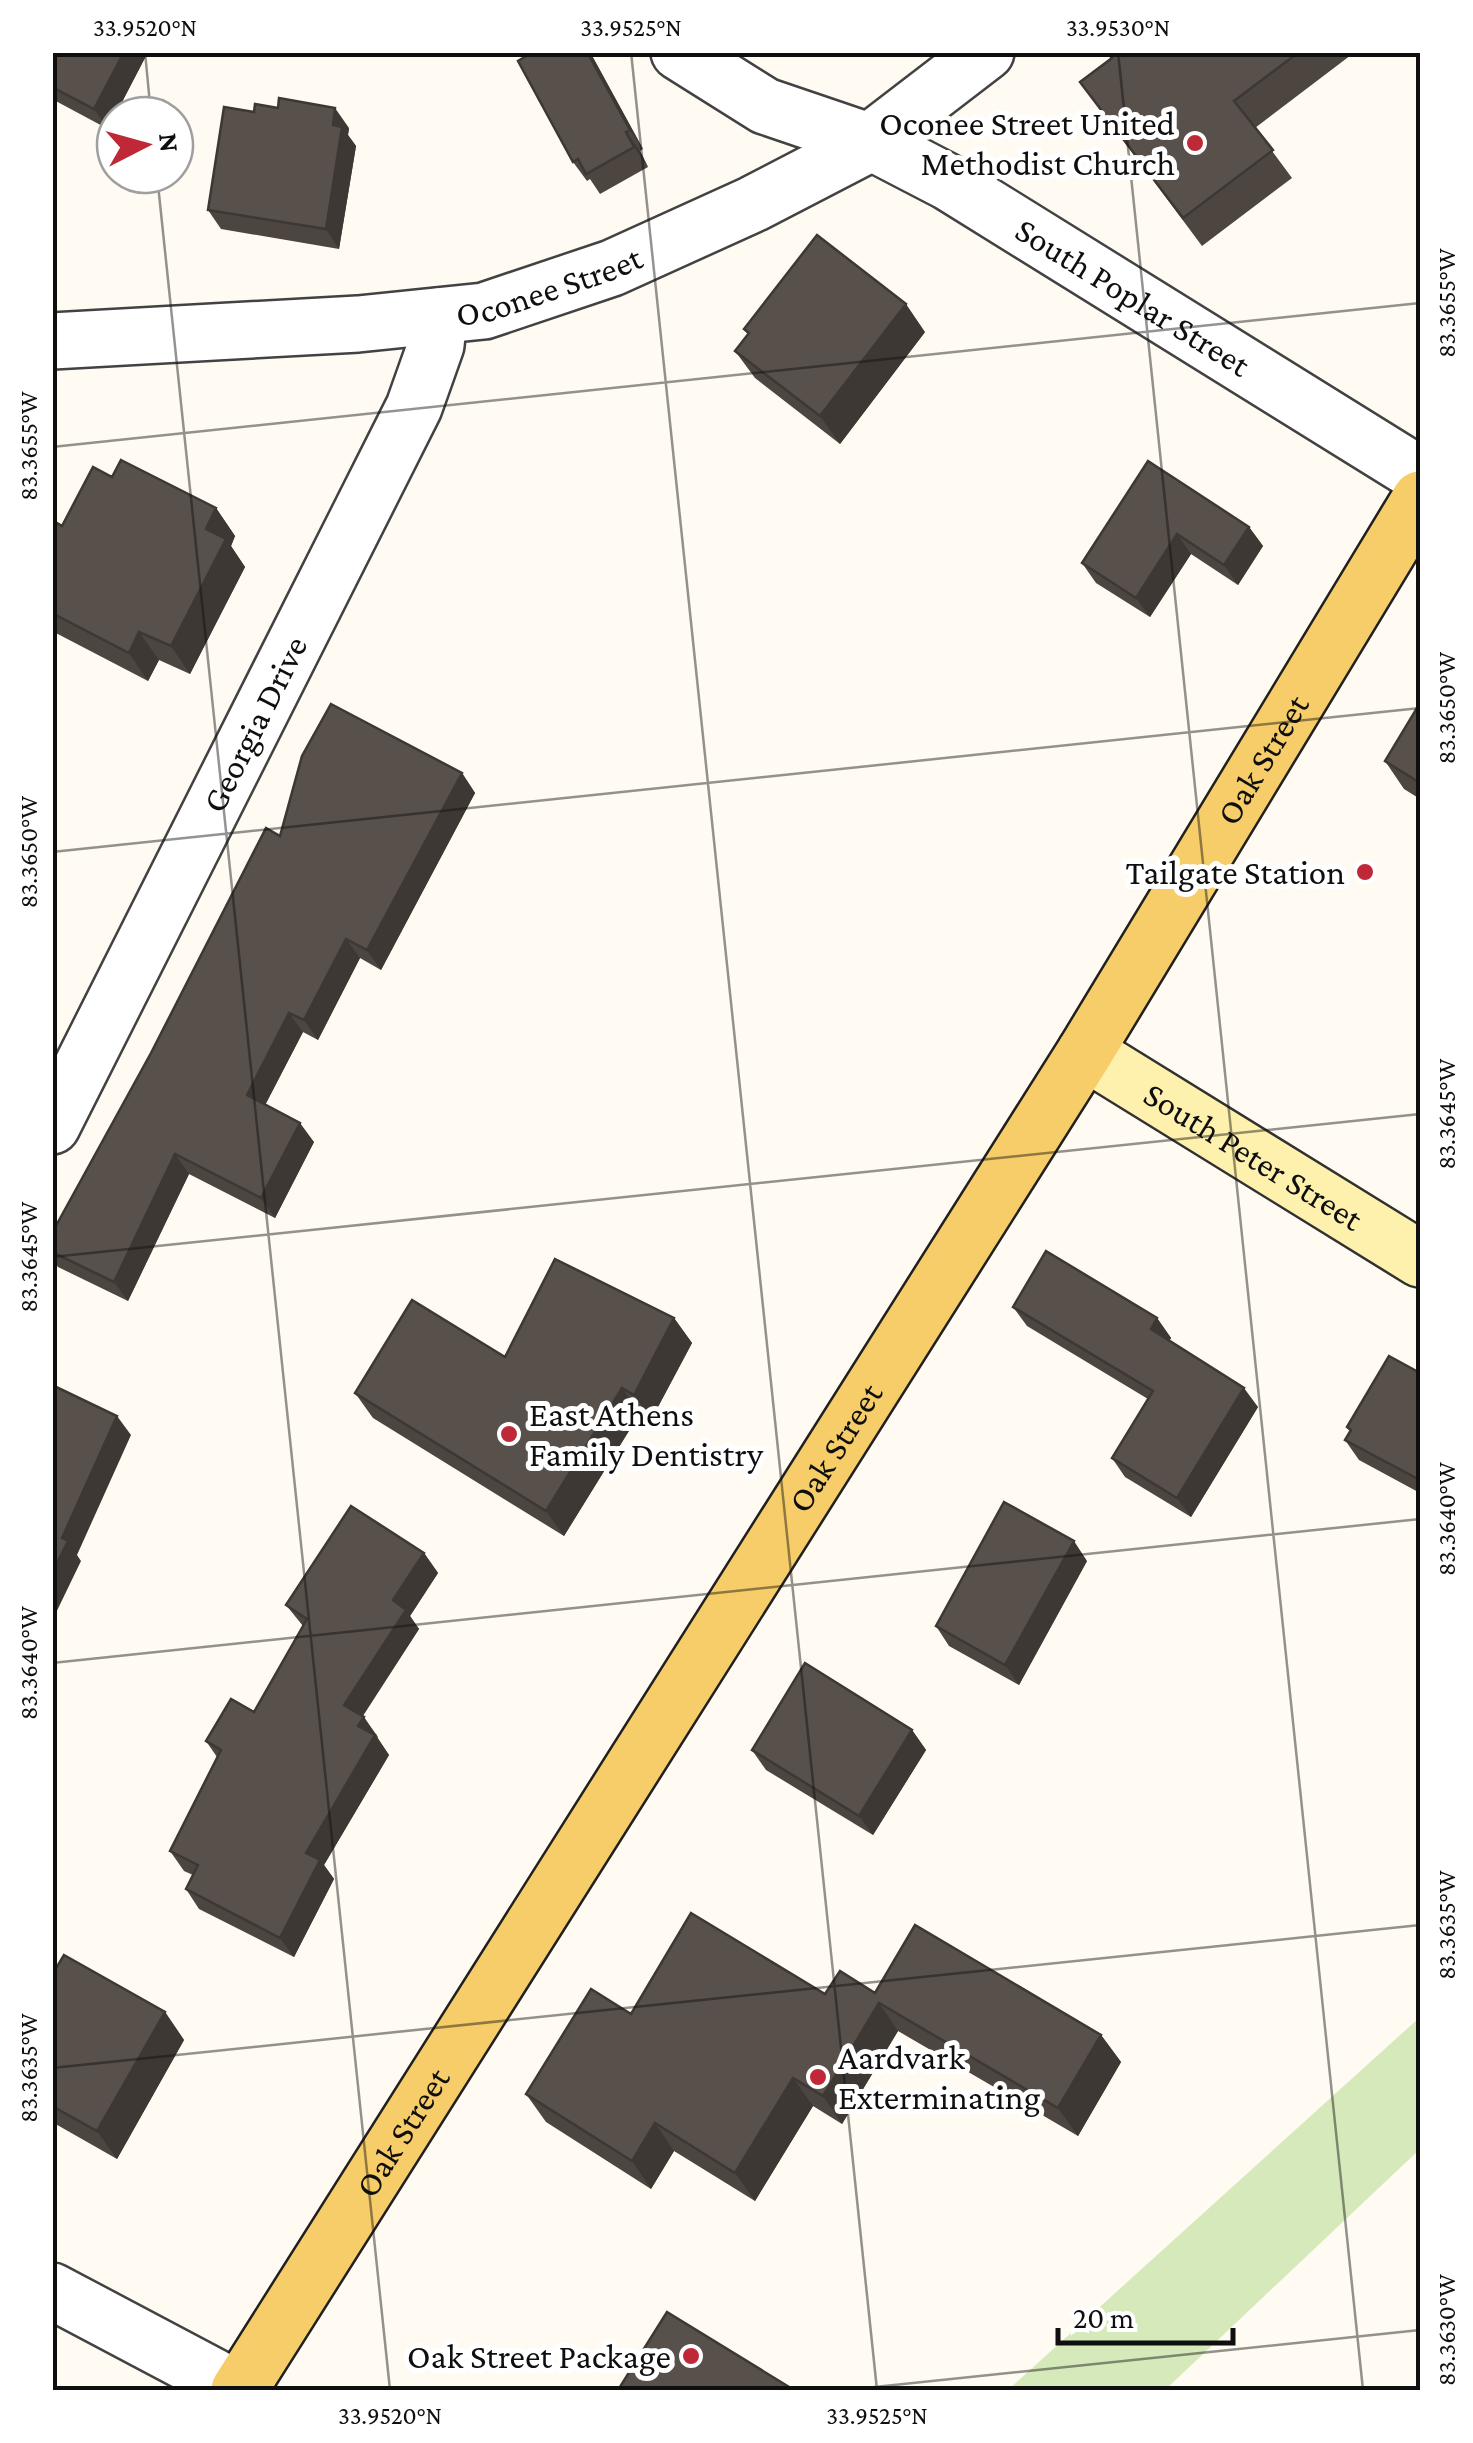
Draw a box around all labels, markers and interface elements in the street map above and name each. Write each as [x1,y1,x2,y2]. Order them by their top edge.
text: 33.9520°N [93,14,197,41]
text: 33.9525°N [580,14,682,41]
text: 33.9530°N [1066,14,1170,41]
north arrow [95,95,195,195]
place label: Oconee Street United Methodist Church [879,104,1175,183]
text: N [153,131,186,154]
marker: Oconee Street United Methodist Church [1184,132,1206,154]
street label: South Poplar Street [1009,209,1258,384]
street label: Oconee Street [454,237,648,333]
text: 83.3655°W [1433,248,1460,358]
text: 83.3655°W [15,391,42,501]
street label: Georgia Drive [194,630,315,818]
text: 83.3650°W [1433,652,1460,764]
street label: Oak Street [1208,687,1317,832]
text: 83.3650°W [15,796,42,908]
place label: Tailgate Station [1125,853,1345,892]
marker: Tailgate Station [1354,861,1376,883]
text: 83.3645°W [1433,1058,1460,1170]
street label: South Peter Street [1137,1074,1370,1238]
text: 83.3645°W [15,1201,42,1313]
street label: Oak Street [780,1376,890,1519]
place label: East Athens Family Dentistry [529,1395,764,1474]
marker: East Athens Family Dentistry [498,1423,520,1445]
text: 83.3640°W [1433,1462,1460,1576]
text: 83.3640°W [15,1606,42,1720]
text: 83.3635°W [1433,1870,1460,1980]
text: 83.3635°W [15,2013,42,2123]
place label: Aardvark Exterminating [838,2038,1041,2117]
street label: Oak Street [347,2060,457,2204]
marker: Aardvark Exterminating [807,2066,829,2088]
text: 83.3630°W [1433,2274,1460,2386]
scale bar [1058,2283,1233,2345]
text: 20 m [1073,2301,1134,2334]
place label: Oak Street Package [407,2337,671,2376]
marker: Oak Street Package [680,2345,702,2367]
text: 33.9520°N [338,2402,442,2429]
text: 33.9525°N [826,2402,928,2429]

